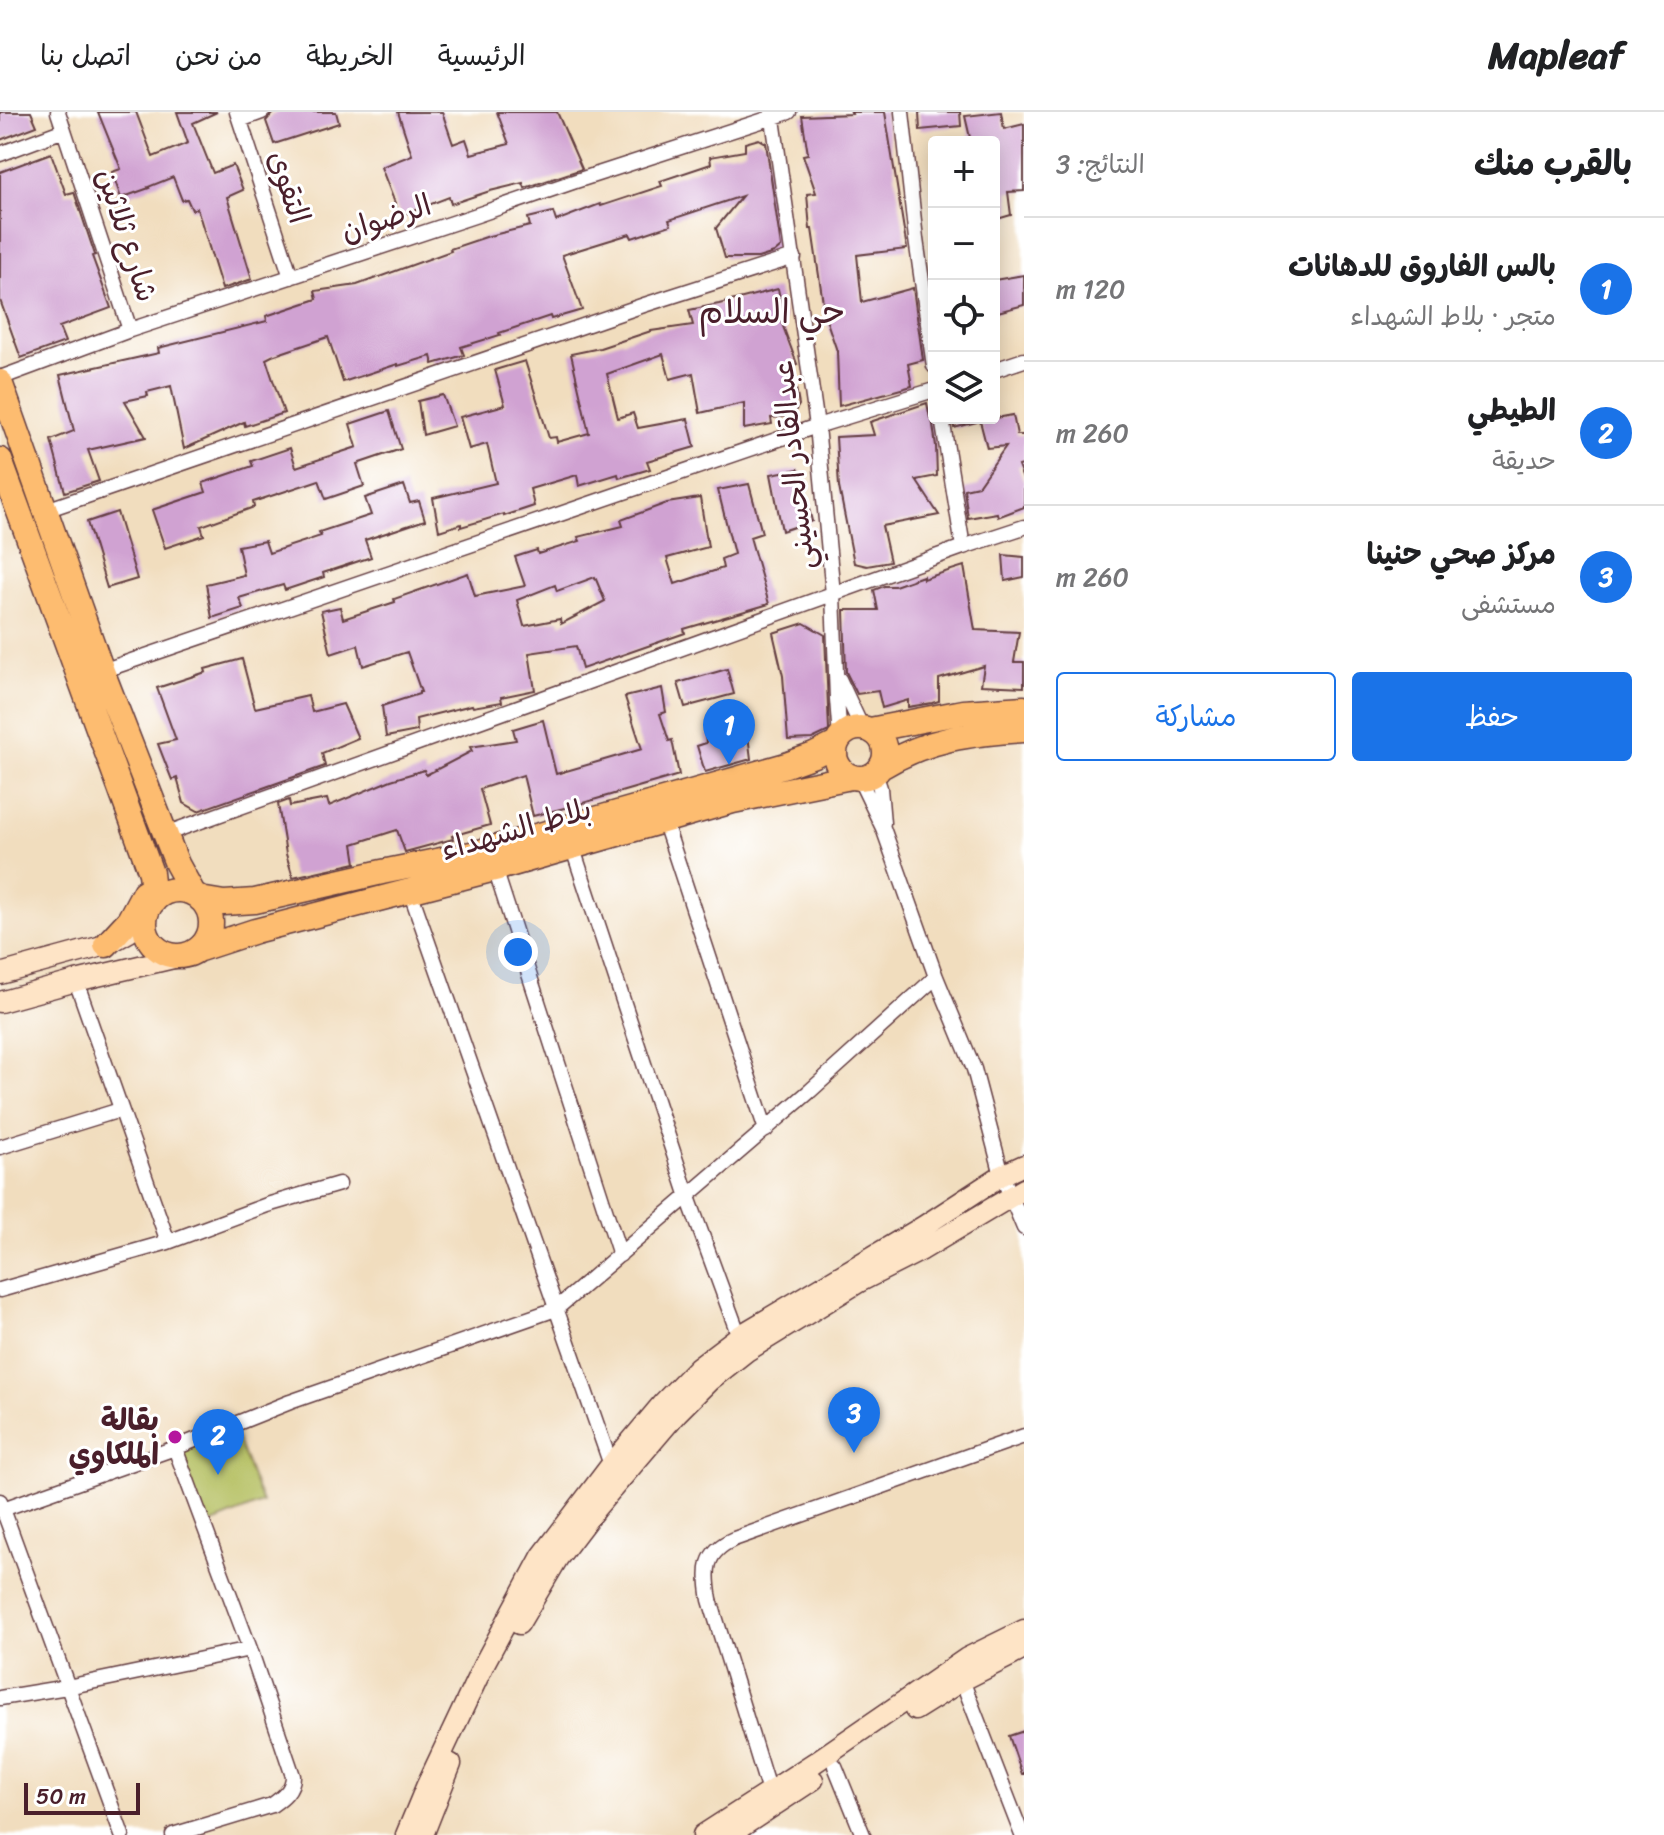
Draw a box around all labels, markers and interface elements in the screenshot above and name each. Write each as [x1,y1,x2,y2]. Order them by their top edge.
text: Mapleaf [1488,22,1624,89]
text: اتصل بنا [40,31,131,80]
text: من نحن [175,31,262,80]
text: الخريطة [306,31,394,80]
text: الرئيسية [438,31,526,80]
text: بالقرب منك [1474,134,1632,194]
map controls [928,136,1000,424]
button: + [928,136,1000,208]
text: النتائج: 3 [1056,141,1145,187]
street label: التقوى [252,143,326,231]
street label: شارع ثلاثين [80,161,174,309]
street label: الرضوان [334,178,438,258]
button: − [928,208,1000,280]
text: بالس الفاروق للدهانات [1288,239,1556,293]
text: 120 m [1056,266,1125,312]
text: 1 [1600,266,1612,312]
button: locate [928,280,1000,352]
district label: حي السلام [699,282,845,342]
text: متجر · بلاط الشهداء [1350,293,1556,339]
button: layers [928,352,1000,424]
street label: عبدالقادر الحسيني [755,358,831,572]
text: الطيطي [1467,383,1556,437]
text: 260 m [1056,410,1129,456]
text: 2 [1599,410,1614,456]
text: حديقة [1492,437,1556,483]
text: مركز صحي حنينا [1366,527,1556,581]
text: 260 m [1056,554,1129,600]
text: 3 [1599,554,1613,600]
text: مستشفى [1461,581,1556,627]
button: مشاركة [1056,672,1336,761]
button: حفظ [1352,672,1632,761]
pin: 1 [703,699,755,765]
street label: بلاط الشهداء [434,782,598,876]
your location [498,932,538,972]
pin: 3 [828,1387,880,1453]
place label: بقالة الملكاوي [69,1393,159,1481]
pin: 2 [192,1409,244,1475]
marker: بقالة الملكاوي [166,1428,184,1446]
text: 50 m [36,1777,86,1816]
scale bar [24,1779,140,1815]

